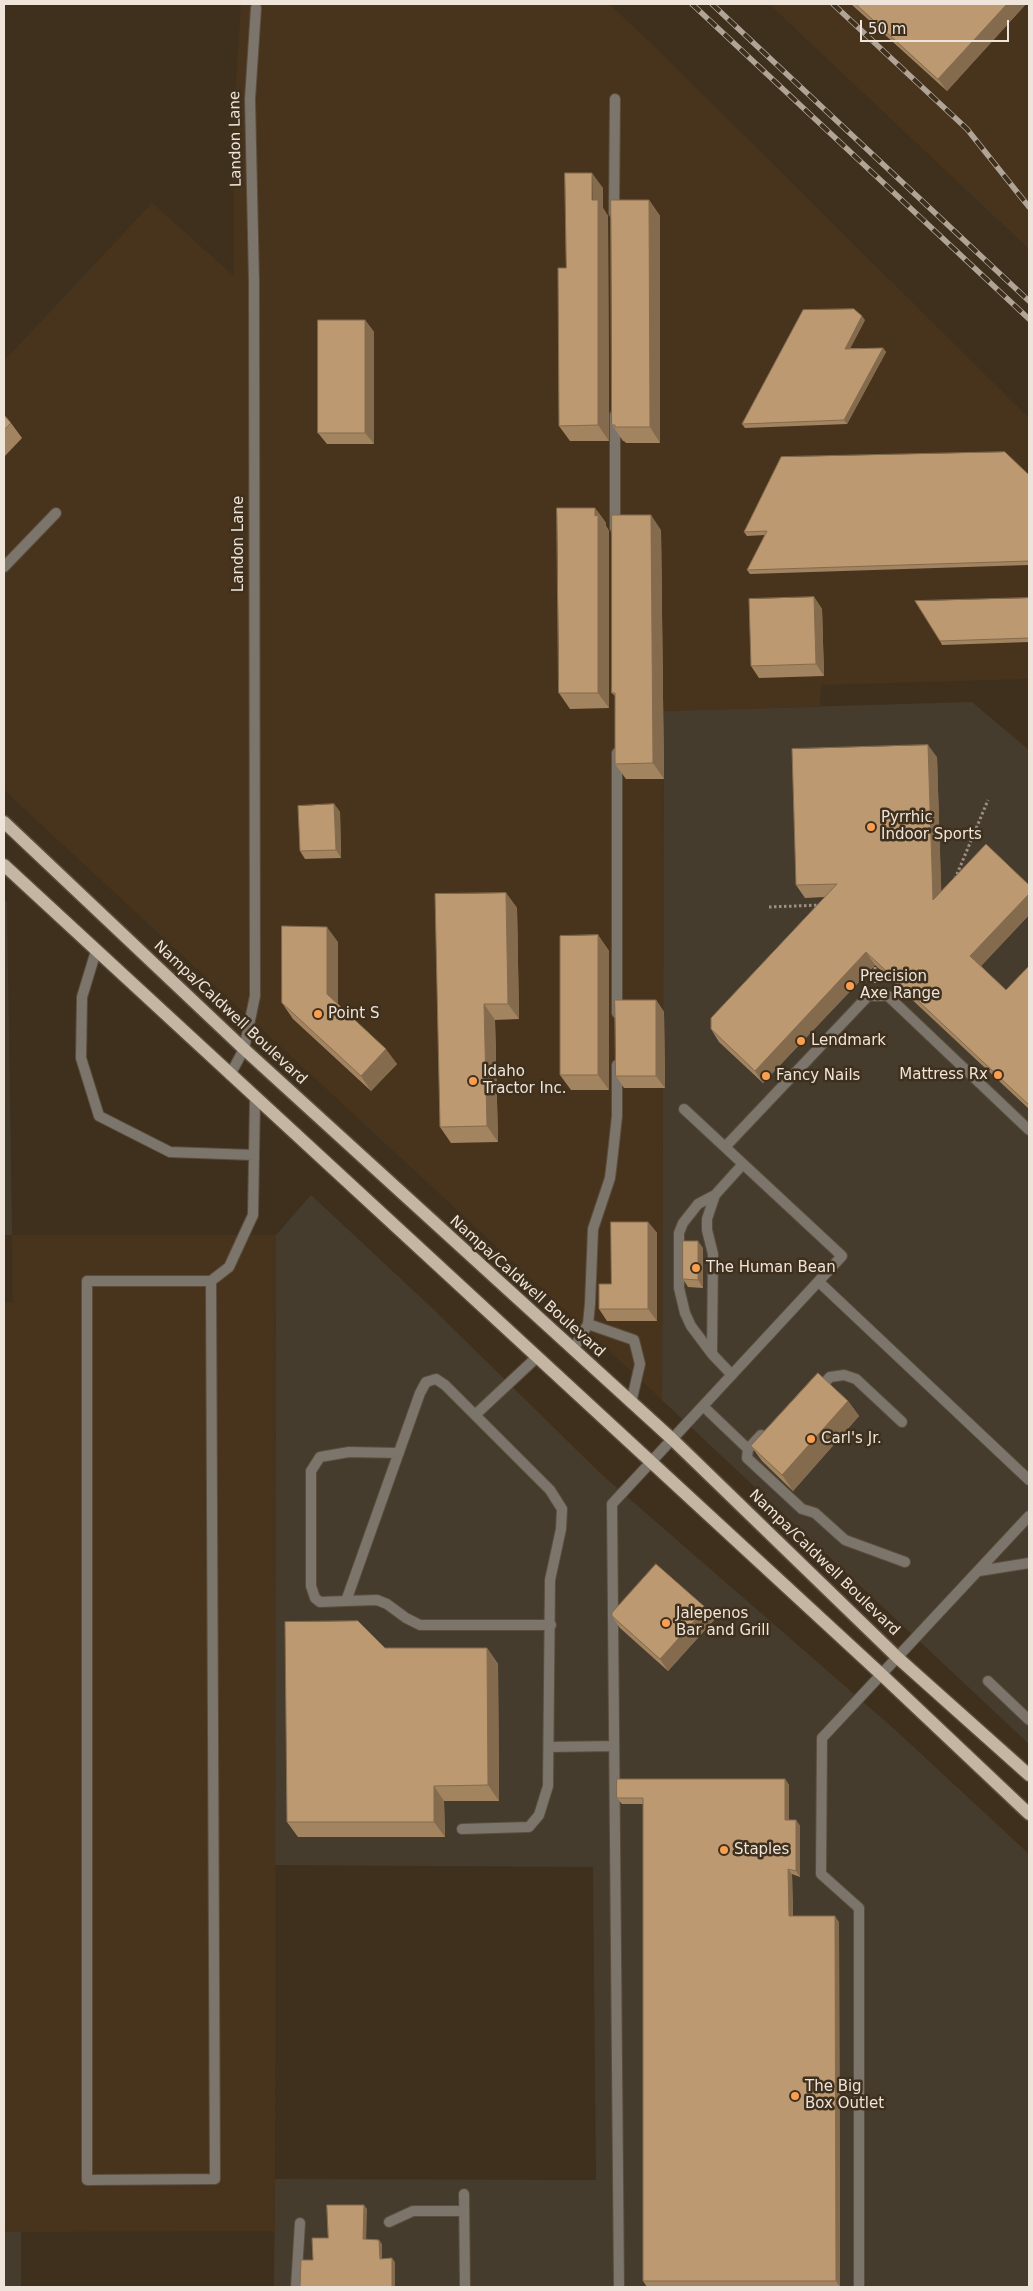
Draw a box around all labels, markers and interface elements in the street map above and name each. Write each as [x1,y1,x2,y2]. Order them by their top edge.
scale bar [863,10,1012,42]
text: 50 m [868,20,906,38]
street label: Landon Lane [226,91,246,187]
street label: Landon Lane [230,496,248,592]
place label: Pyrrhic Indoor Sports [881,809,982,844]
marker: Pyrrhic Indoor Sports [865,821,877,833]
street label: Nampa/Caldwell Boulevard [150,937,310,1089]
place label: Precision Axe Range [860,968,940,1003]
marker: Precision Axe Range [844,980,856,992]
place label: Point S [328,1005,380,1023]
marker: Point S [312,1008,324,1020]
place label: Lendmark [811,1032,886,1050]
marker: Lendmark [795,1035,807,1047]
place label: Idaho Tractor Inc. [483,1063,567,1098]
place label: Mattress Rx [899,1066,988,1084]
place label: Fancy Nails [776,1067,860,1085]
marker: Mattress Rx [992,1069,1004,1081]
marker: Fancy Nails [760,1070,772,1082]
marker: Idaho Tractor Inc. [467,1075,479,1087]
street label: Nampa/Caldwell Boulevard [446,1213,608,1361]
place label: The Human Bean [706,1259,836,1277]
marker: The Human Bean [690,1262,702,1274]
place label: Carl's Jr. [821,1430,882,1448]
marker: Carl's Jr. [805,1433,817,1445]
street label: Nampa/Caldwell Boulevard [745,1486,903,1640]
place label: Jalepenos Bar and Grill [676,1605,770,1640]
marker: Jalepenos Bar and Grill [660,1617,672,1629]
place label: Staples [734,1841,789,1859]
marker: Staples [718,1844,730,1856]
place label: The Big Box Outlet [805,2078,884,2113]
marker: The Big Box Outlet [789,2090,801,2102]

